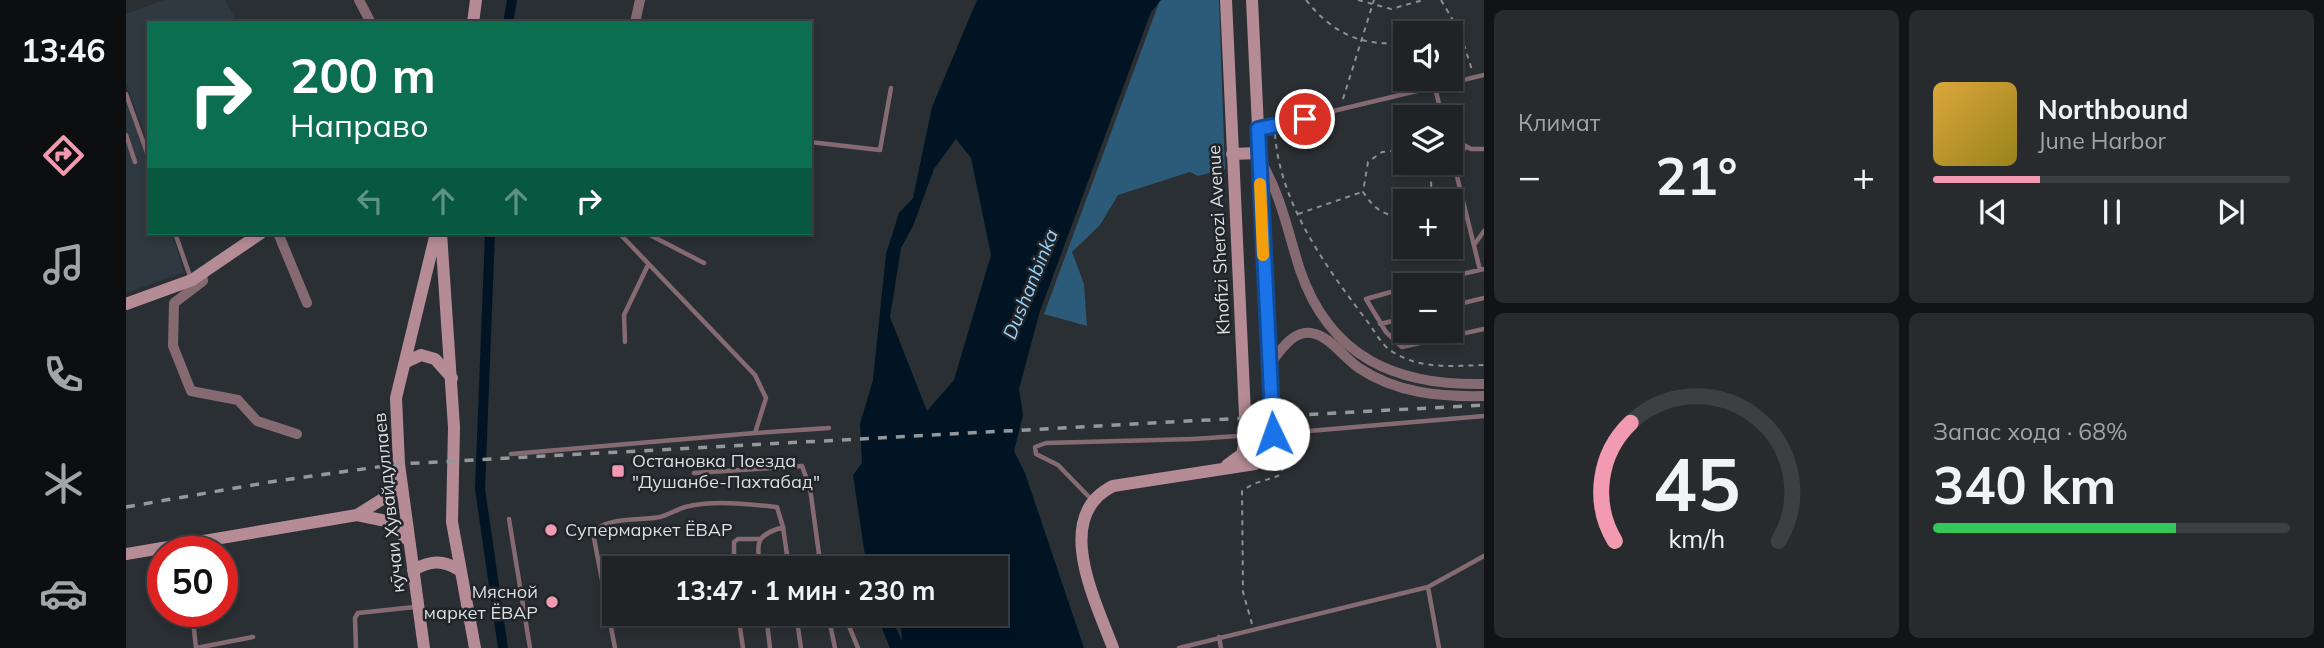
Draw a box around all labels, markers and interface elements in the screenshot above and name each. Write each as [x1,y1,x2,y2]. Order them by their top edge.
map controls [1393,21,1463,343]
button: sound [1393,21,1463,91]
text: 13:46 [21,30,105,70]
text: 200 m [290,44,436,105]
icon: right [175,49,266,140]
pin [1275,89,1335,149]
text: Northbound [2038,93,2188,126]
icon: arrive [1286,100,1324,138]
text: Направо [290,105,429,145]
button: layers [1393,105,1463,175]
text: Климат [1518,108,1600,137]
text: June Harbor [2038,126,2166,155]
icon: directions [39,131,88,180]
text: 21° [1655,143,1738,208]
street label: Khofizi Sherozi Avenue [1202,145,1235,335]
text: − [1518,152,1541,200]
text: + [1852,152,1875,200]
icon: left [351,182,389,220]
icon: ahead [424,182,462,220]
icon: ahead [497,182,535,220]
icon: right [570,182,608,220]
button: + [1393,189,1463,259]
icon: previous [1974,193,2012,231]
icon: pause [2093,193,2131,231]
icon: next [2212,193,2250,231]
water label: Dushanbinka [997,226,1063,342]
icon: music [39,240,88,289]
button: − [1393,273,1463,343]
icon: phone [39,350,88,399]
position arrow [1236,397,1310,471]
street label: кӯчаи Хувайдуллаев [368,412,409,594]
text: Запас хода · 68% [1933,417,2128,446]
text: 45 [1653,439,1740,530]
place label: Остановка Поезда "Душанбе-Пахтабад" [632,449,820,493]
text: 340 km [1933,452,2116,517]
icon: climate [39,459,88,508]
marker: Остановка Поезда "Душанбе-Пахтабад" [610,463,626,479]
place label: Супермаркет ЁВАР [565,518,733,541]
marker: Супермаркет ЁВАР [543,522,559,538]
text: km/h [1668,523,1725,554]
speed limit sign: 50 [147,536,238,627]
icon: car [39,569,88,618]
text: 13:47 · 1 мин · 230 m [675,574,935,607]
place label: Мясной маркет ЁВАР [424,580,538,624]
marker: Мясной маркет ЁВАР [544,594,560,610]

